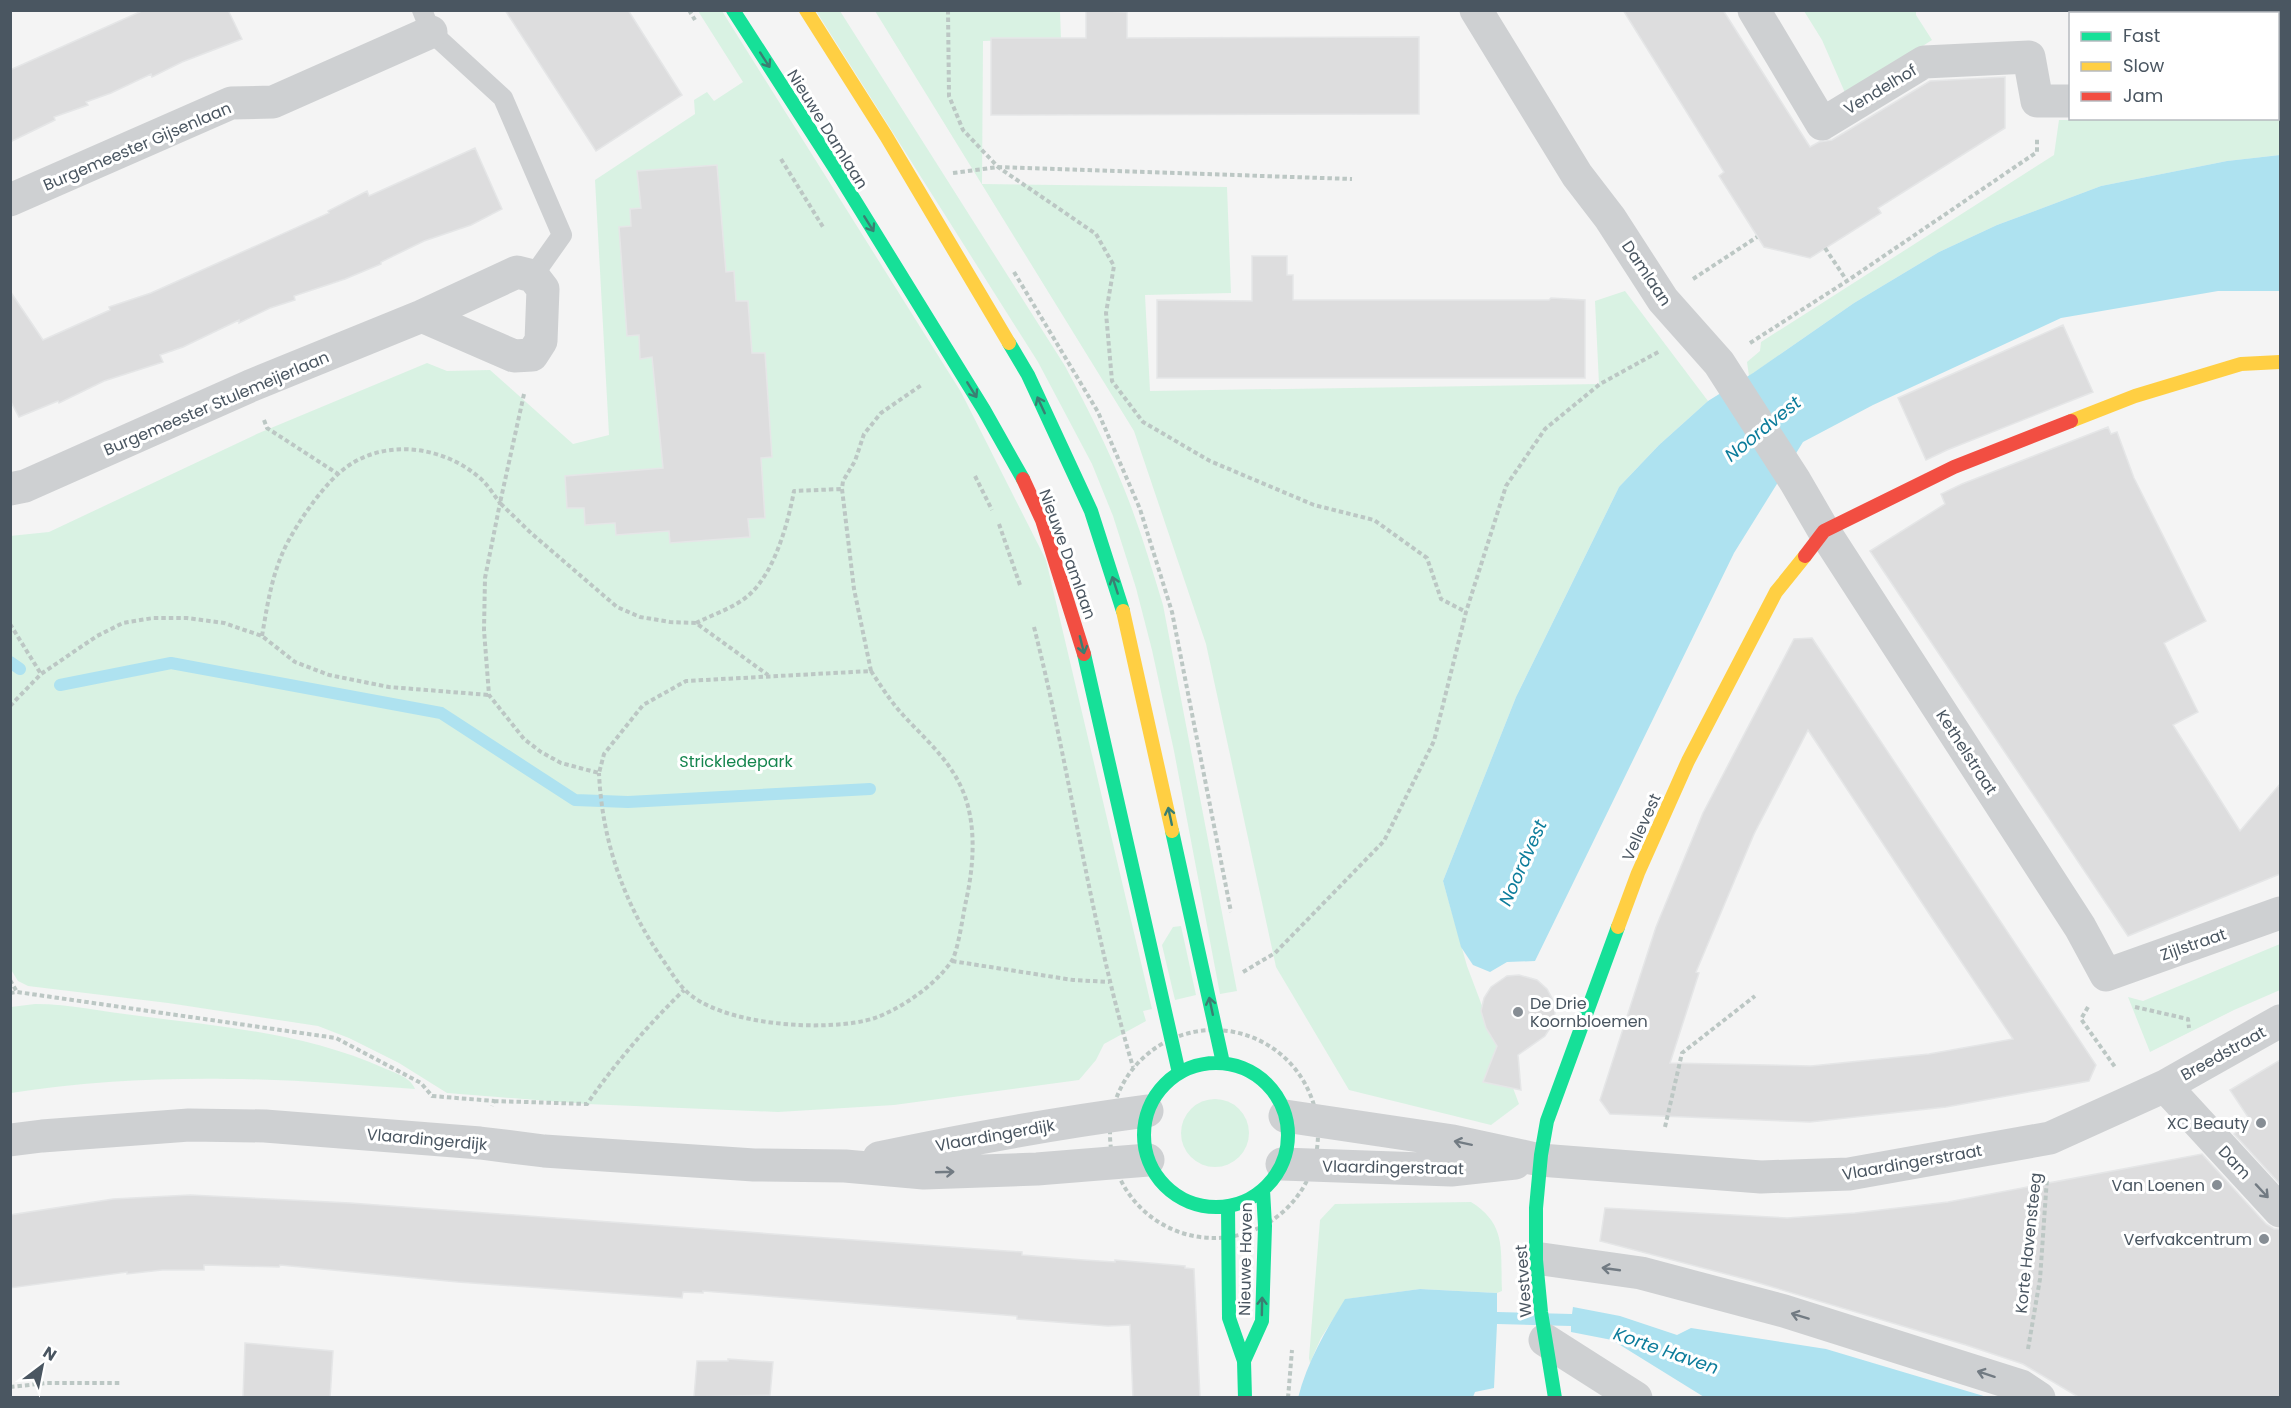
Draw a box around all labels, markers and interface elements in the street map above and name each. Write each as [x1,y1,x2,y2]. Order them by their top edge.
legend [2069,12,2279,120]
text: Fast [2123,23,2160,48]
one-way arrow [759,51,771,68]
text: Slow [2123,53,2165,78]
street label: Vendelhof [1839,59,1921,120]
street label: Nieuwe Damlaan [782,65,874,193]
text: Jam [2123,83,2163,108]
street label: Burgemeester Gijsenlaan [40,96,235,197]
one-way arrow [864,215,876,232]
street label: Damlaan [1616,236,1677,311]
street label: Burgemeester Stulemeijerlaan [100,345,332,461]
one-way arrow [966,381,978,398]
water label: Noordvest [1719,390,1807,467]
one-way arrow [1035,397,1047,415]
street label: Nieuwe Damlaan [1033,486,1102,623]
one-way arrow [1109,576,1120,595]
one-way arrow [1076,635,1088,654]
street label: Kethelstraat [1931,705,2003,799]
park label: Strickledepark [679,750,794,773]
street label: Vellevest [1616,790,1667,865]
one-way arrow [1164,806,1175,826]
water label: Noordvest [1492,815,1553,910]
street label: Zijlstraat [2157,922,2229,966]
place label: De Drie Koornbloemen [1530,992,1648,1033]
one-way arrow [1205,997,1217,1016]
marker: De Drie Koornbloemen [1511,1005,1525,1019]
street label: Breedstraat [2177,1021,2270,1086]
place label: XC Beauty [2167,1112,2249,1135]
street label: Vlaardingerdijk [934,1114,1057,1157]
marker: XC Beauty [2254,1116,2268,1130]
street label: Vlaardingerdijk [366,1123,489,1156]
one-way arrow [1453,1137,1473,1148]
street label: Vlaardingerstraat [1840,1139,1984,1186]
street label: Dam [2213,1140,2256,1184]
street label: Vlaardingerstraat [1322,1155,1464,1180]
one-way arrow [934,1166,954,1178]
street label: Korte Havensteeg [2010,1171,2047,1315]
place label: Van Loenen [2111,1174,2205,1197]
marker: Van Loenen [2210,1178,2224,1192]
one-way arrow [2254,1183,2269,1198]
street label: Nieuwe Haven [1233,1202,1258,1316]
place label: Verfvakcentrum [2124,1228,2252,1251]
marker: Verfvakcentrum [2257,1232,2271,1246]
street label: Westvest [1509,1244,1538,1318]
one-way arrow [1601,1264,1621,1275]
one-way arrow [1257,1296,1268,1316]
one-way arrow [1791,1310,1810,1321]
water label: Korte Haven [1610,1321,1722,1380]
north arrow [12,1336,72,1396]
text: N [38,1341,61,1367]
one-way arrow [1977,1368,1996,1379]

